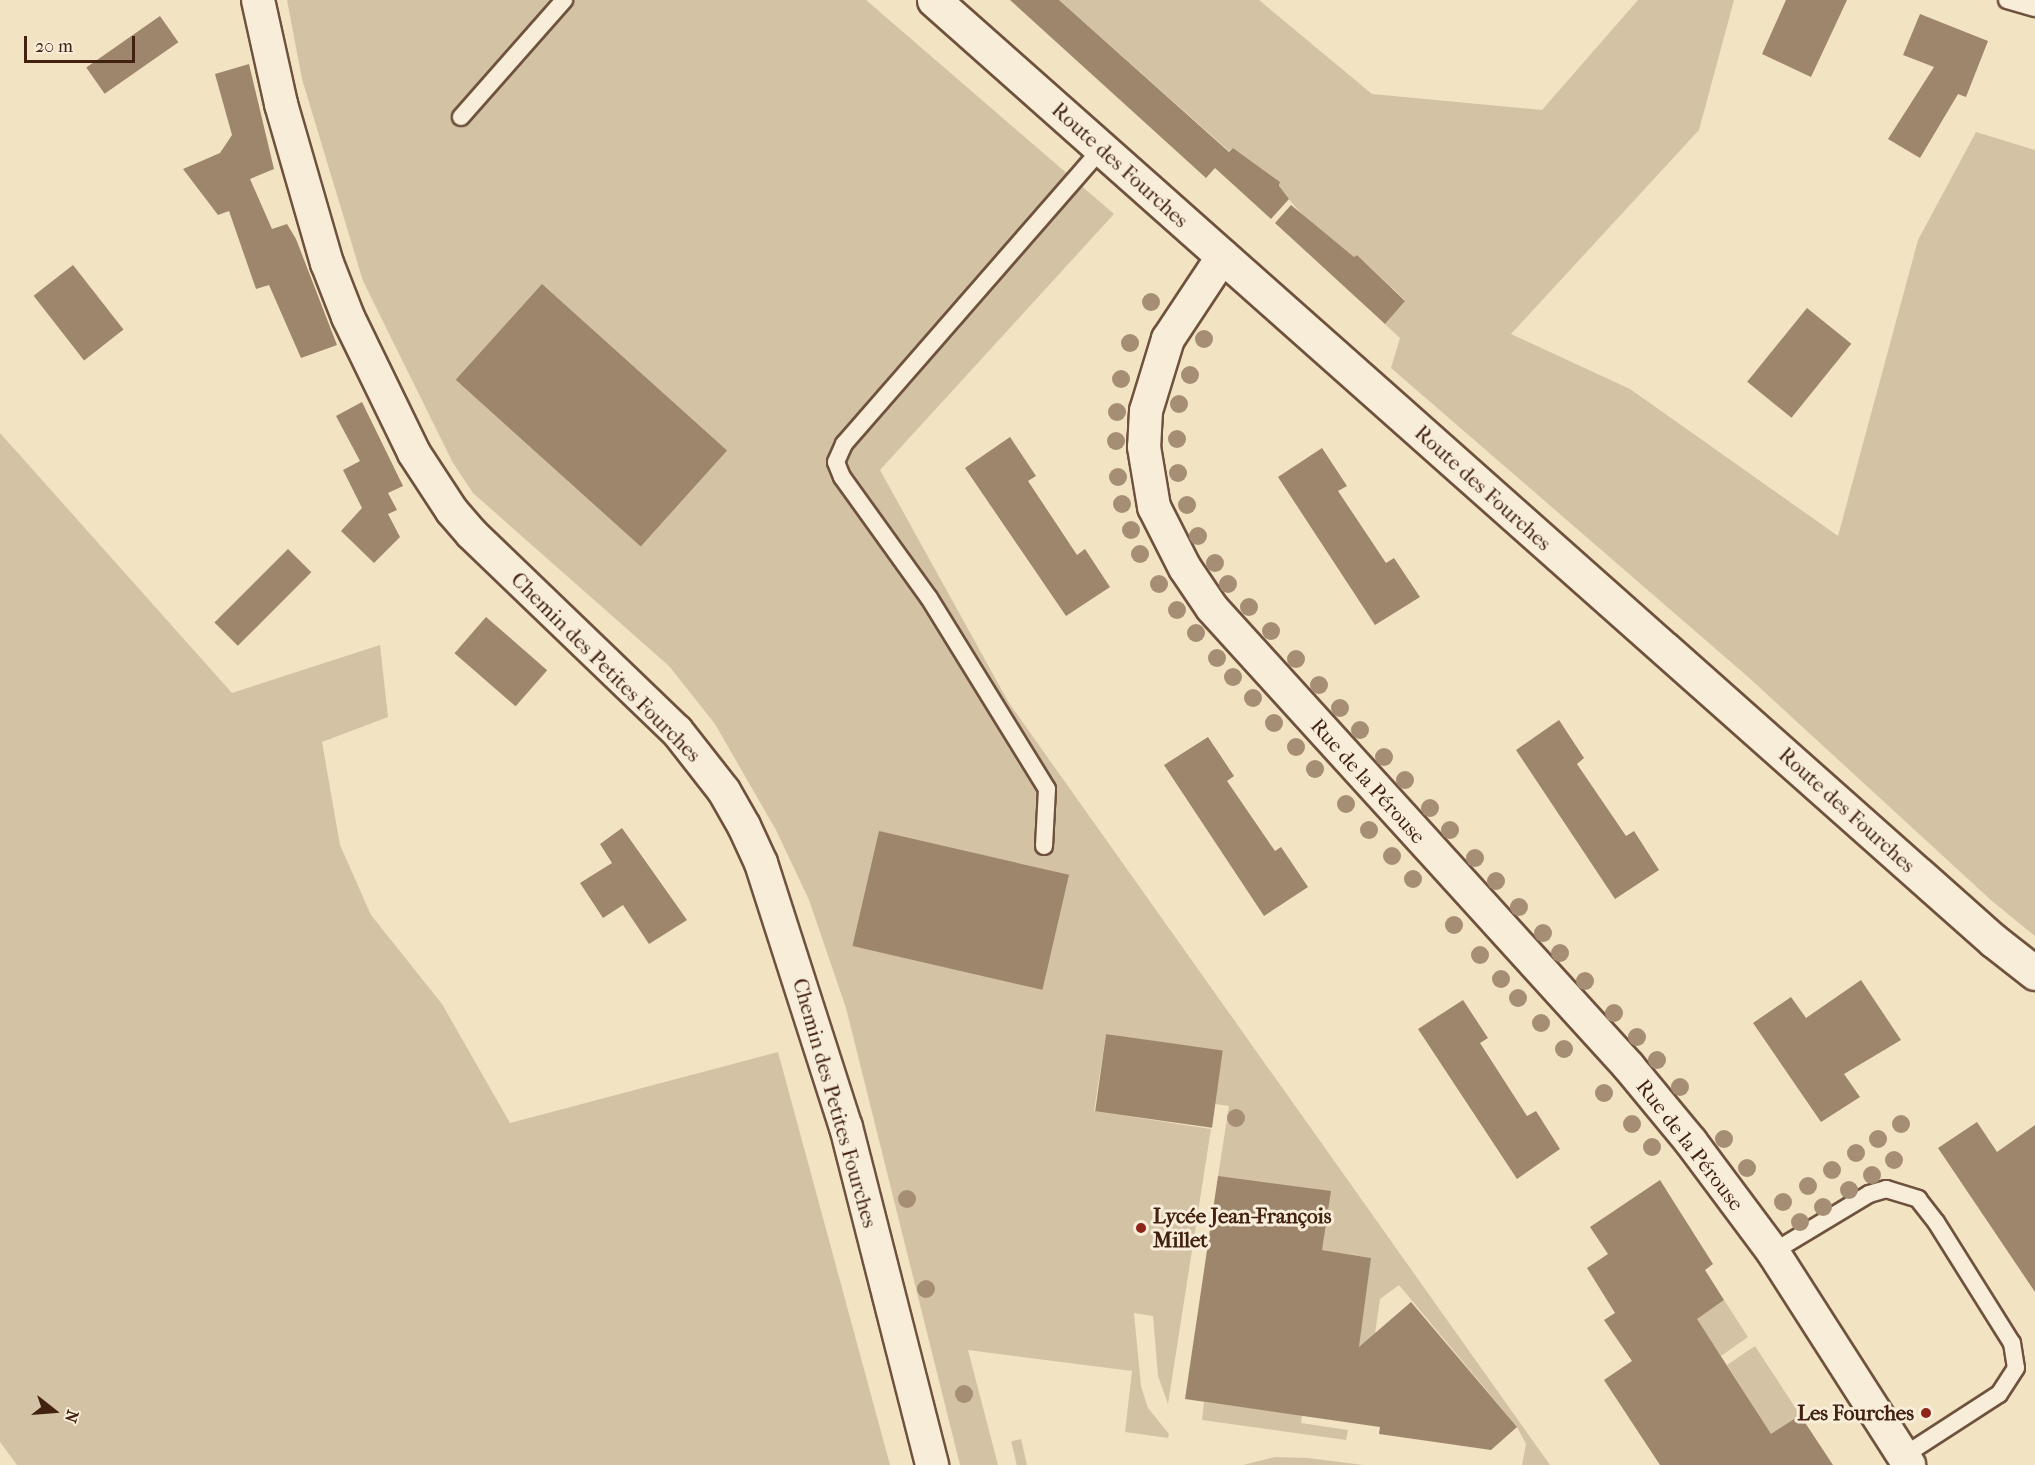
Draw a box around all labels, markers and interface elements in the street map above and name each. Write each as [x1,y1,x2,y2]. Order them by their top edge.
scale bar [27,24,138,62]
text: 20 m [35,36,73,57]
street label: Route des Fourches [1047,97,1193,233]
street label: Route des Fourches [1410,420,1556,556]
street label: Chemin des Petites Fourches [506,567,706,767]
street label: Rue de la Pérouse [1305,713,1431,849]
street label: Route des Fourches [1774,742,1920,878]
street label: Chemin des Petites Fourches [787,975,883,1231]
street label: Rue de la Pérouse [1631,1074,1749,1216]
place label: Lycée Jean-François Millet [1153,1203,1331,1253]
marker: Lycée Jean-François Millet [1134,1221,1148,1235]
north arrow [24,1381,84,1441]
place label: Les Fourches [1797,1400,1914,1426]
marker: Les Fourches [1919,1406,1933,1420]
text: N [61,1408,83,1425]

